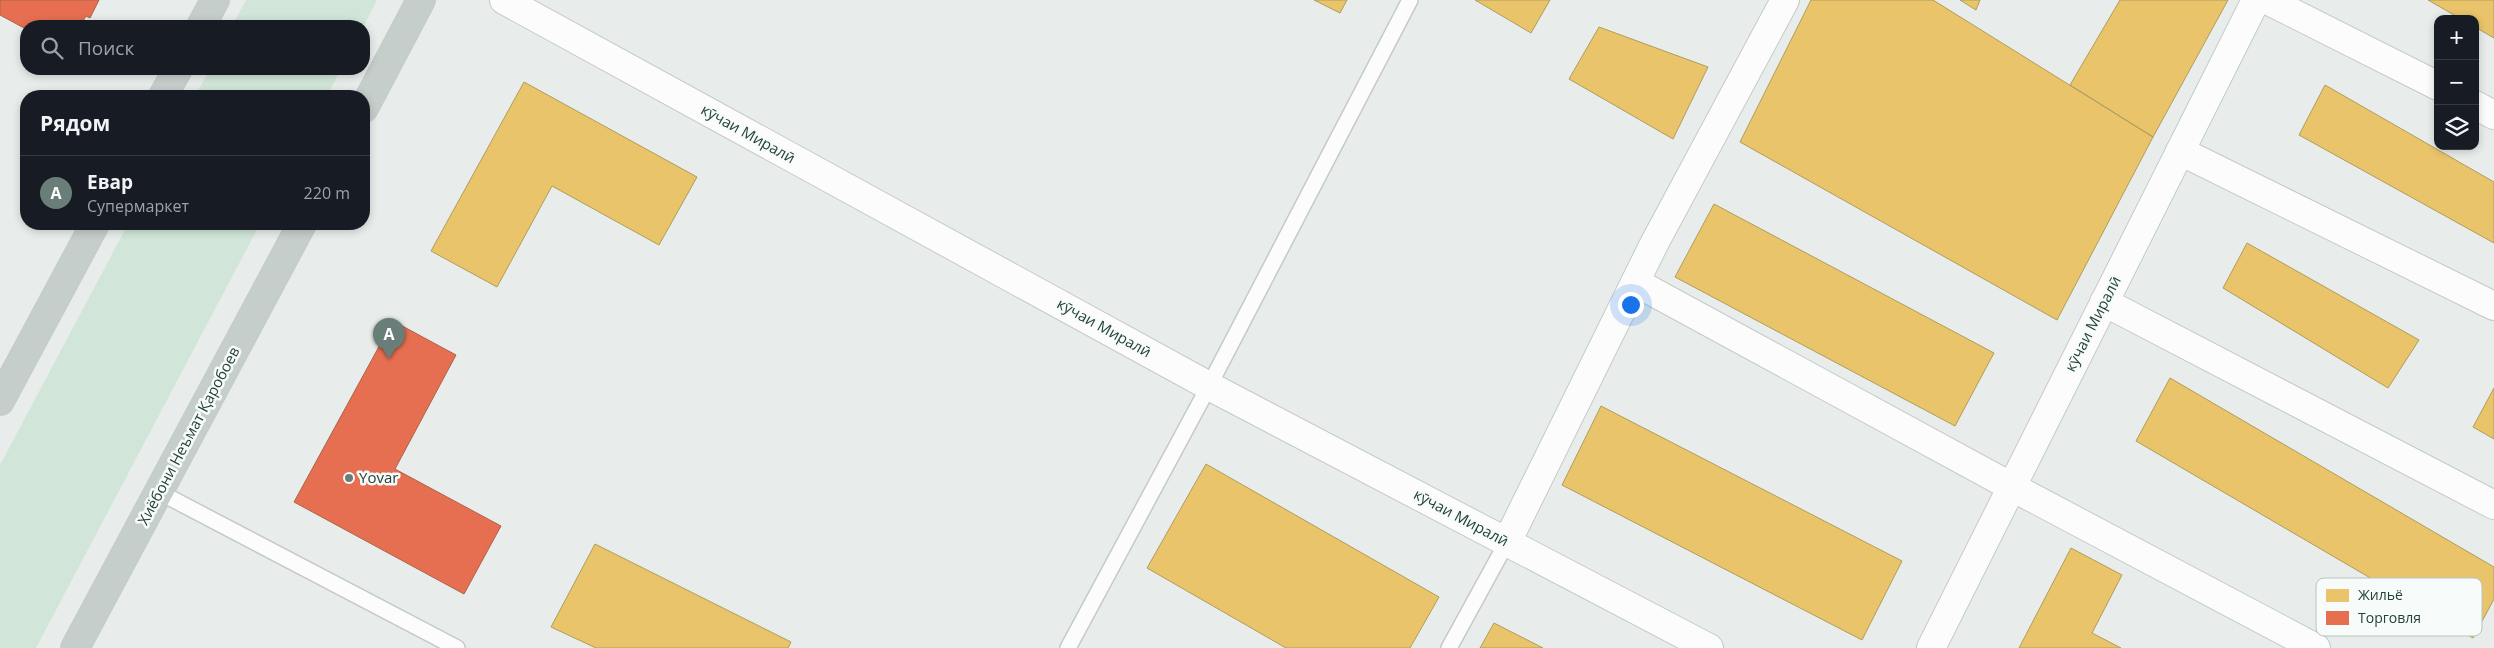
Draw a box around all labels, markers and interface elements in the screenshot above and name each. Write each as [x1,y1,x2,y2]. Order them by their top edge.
map controls [2434,15,2479,150]
button: + [2434,15,2479,60]
search box [20,20,370,75]
icon: search [38,34,66,62]
text: Поиск [78,35,134,61]
button: − [2434,60,2479,105]
street label: кӯчаи Миралӣ [698,99,799,167]
button: layers [2434,105,2479,150]
text: Рядом [40,109,110,137]
text: Евар [87,169,133,195]
text: A [50,182,62,204]
text: 220 m [304,182,350,204]
text: Супермаркет [87,195,189,217]
street label: кӯчаи Миралӣ [2059,272,2125,375]
your location [1618,292,1644,318]
street label: кӯчаи Миралӣ [1054,293,1155,361]
pin: A [373,318,405,359]
street label: Хиёбони Неъмат Қаробоев [133,343,244,528]
place label: Yovar [359,467,398,487]
marker: Yovar [343,472,355,484]
street label: кӯчаи Миралӣ [1411,484,1512,551]
legend [2316,578,2482,636]
text: Жильё [2358,585,2403,604]
text: Торговля [2358,608,2421,627]

